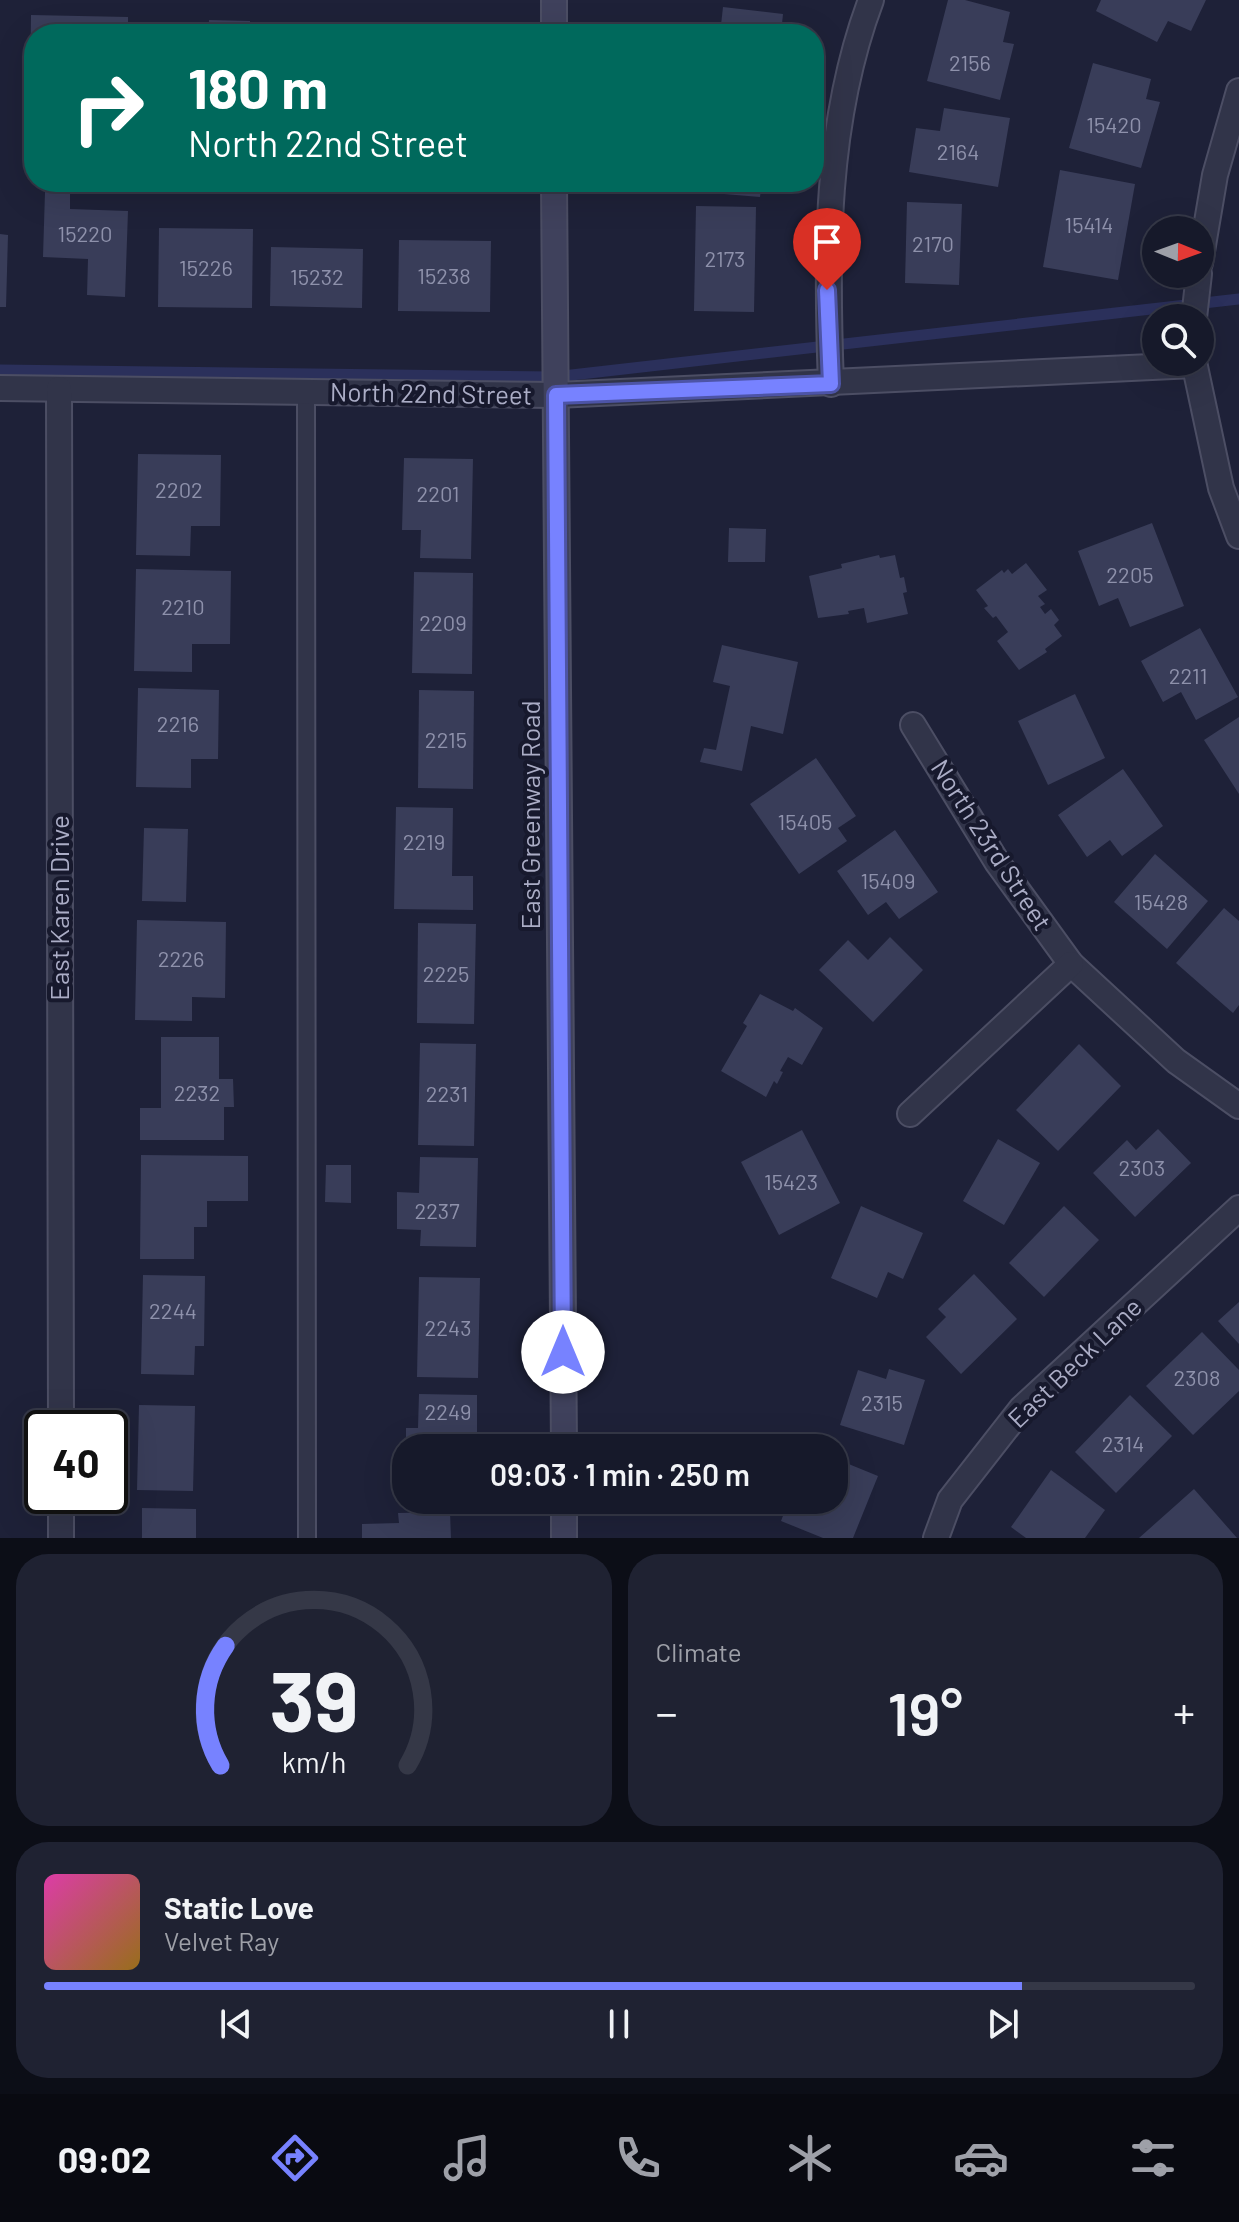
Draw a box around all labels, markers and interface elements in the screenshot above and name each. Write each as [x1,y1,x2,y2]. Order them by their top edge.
house number: 2156 [949,49,991,75]
text: 180 m [188,53,328,120]
icon: right [56,56,160,160]
house number: 15420 [1086,111,1142,137]
text: North 22nd Street [188,121,468,164]
house number: 2164 [937,138,979,164]
pin [793,208,861,290]
house number: 15414 [1065,211,1113,237]
north arrow [1142,216,1214,288]
map controls [1142,216,1214,376]
house number: 15220 [57,220,113,246]
icon: arrive [805,220,849,264]
house number: 2170 [912,230,954,256]
house number: 2173 [705,245,745,271]
house number: 15226 [179,254,233,280]
house number: 15238 [417,262,471,288]
house number: 15232 [290,263,344,289]
button: search [1142,304,1214,376]
street label: North 22nd Street [330,375,532,410]
house number: 2202 [155,476,203,502]
house number: 2201 [416,480,460,506]
house number: 2205 [1106,561,1154,587]
house number: 2210 [161,593,205,619]
house number: 2209 [419,609,467,635]
house number: 2211 [1169,662,1207,688]
street label: East Greenway Road [514,700,545,930]
house number: 2216 [157,710,199,736]
house number: 2215 [425,726,467,752]
street label: North 23rd Street [926,753,1059,935]
house number: 15405 [778,808,832,834]
street label: East Karen Drive [43,815,74,1001]
house number: 2219 [403,828,445,854]
house number: 15409 [860,867,916,893]
house number: 15428 [1134,888,1188,914]
house number: 2226 [158,945,204,971]
house number: 2225 [423,960,469,986]
house number: 2232 [174,1079,220,1105]
house number: 2231 [426,1080,468,1106]
house number: 2303 [1119,1154,1165,1180]
house number: 15423 [764,1168,818,1194]
house number: 2237 [414,1197,460,1223]
street label: East Beck Lane [1001,1290,1147,1433]
house number: 2244 [149,1297,197,1323]
position arrow [521,1310,605,1394]
house number: 2243 [424,1314,472,1340]
house number: 2308 [1174,1364,1220,1390]
house number: 2315 [861,1389,903,1415]
house number: 2249 [424,1398,472,1424]
speed limit sign: 40 [24,1410,128,1514]
house number: 2314 [1102,1430,1144,1456]
text: 09:03 · 1 min · 250 m [490,1456,750,1492]
text: Climate [656,1636,742,1667]
text: 39 [269,1649,358,1749]
text: 19° [888,1676,963,1748]
text: − [656,1685,678,1738]
text: + [1173,1685,1195,1738]
text: km/h [281,1744,346,1779]
text: Static Love [164,1889,314,1925]
text: Velvet Ray [164,1925,279,1956]
icon: previous [214,2002,258,2046]
icon: pause [597,2002,641,2046]
icon: next [981,2002,1025,2046]
icon: directions [267,2130,323,2186]
icon: music [439,2130,495,2186]
icon: phone [610,2130,666,2186]
icon: climate [782,2130,838,2186]
icon: car [953,2130,1009,2186]
icon: filters [1125,2130,1181,2186]
text: 09:02 [58,2137,151,2180]

